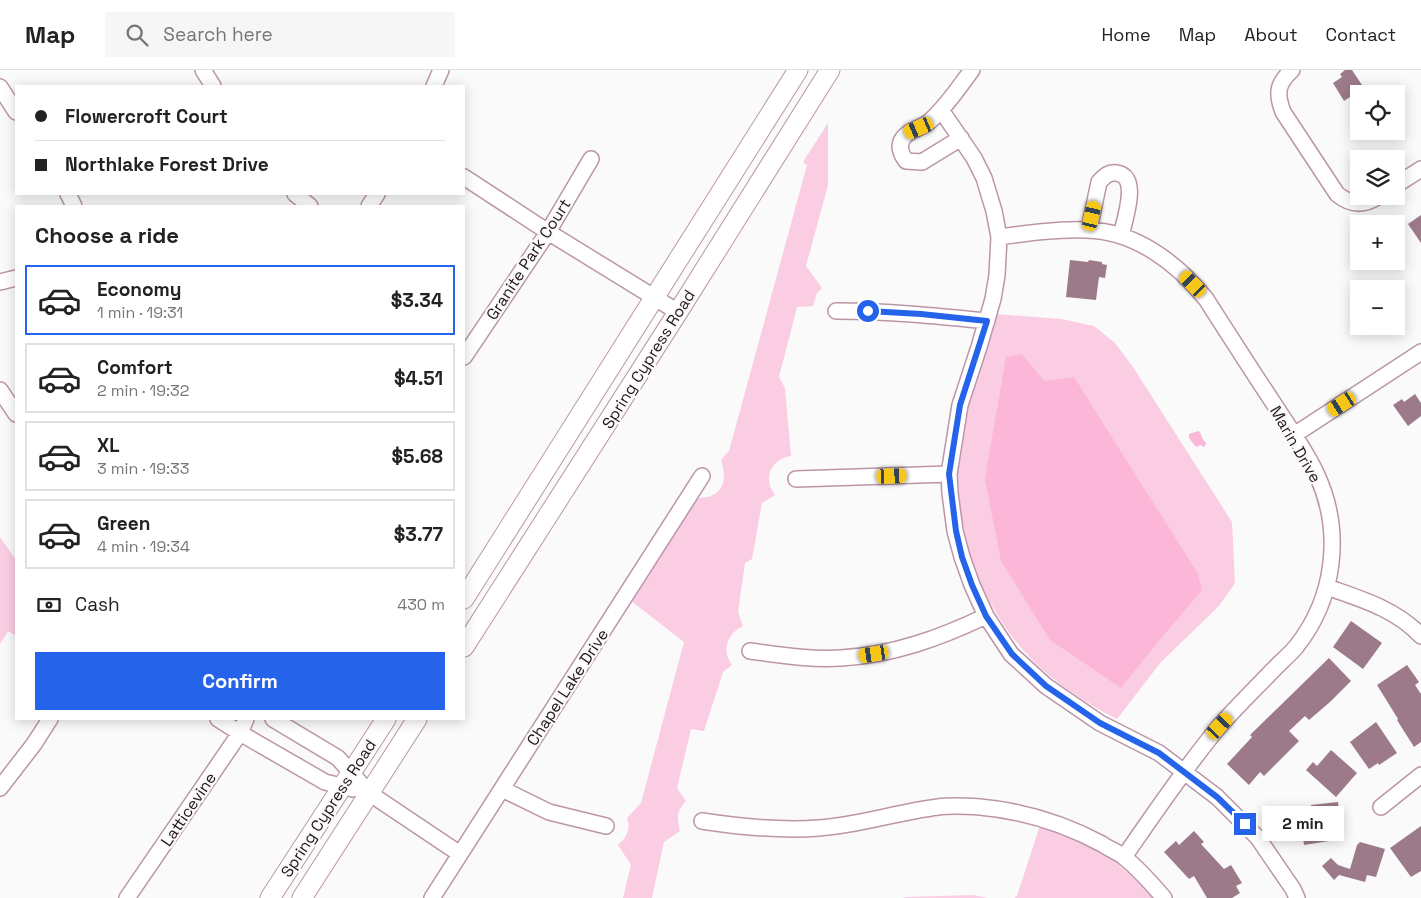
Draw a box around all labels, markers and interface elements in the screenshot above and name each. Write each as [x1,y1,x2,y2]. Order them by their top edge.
search box [105,12,455,57]
text: Map [25,19,75,50]
icon: search [123,21,151,49]
text: Search here [163,22,273,47]
text: Home [1102,23,1151,46]
text: Map [1179,23,1216,46]
text: About [1244,23,1298,46]
text: Contact [1326,23,1396,46]
map controls [1350,85,1405,335]
button: locate [1350,85,1405,140]
text: Flowercroft Court [65,104,228,129]
car [902,115,935,141]
button: layers [1350,150,1405,205]
text: Northlake Forest Drive [65,152,269,177]
street label: Granite Park Court [481,195,576,324]
car [1081,200,1102,232]
button: + [1350,215,1405,270]
text: Choose a ride [35,221,179,249]
car [1177,268,1208,300]
text: Economy [97,277,181,302]
icon: car [37,278,82,323]
button: − [1350,280,1405,335]
street label: Spring Cypress Road [597,286,700,433]
text: $3.34 [391,288,443,313]
route start [857,300,879,322]
text: 1 min · 19:31 [97,302,183,323]
text: Comfort [97,355,173,380]
icon: car [37,356,82,401]
text: $4.51 [394,366,443,391]
text: 2 min · 19:32 [97,380,189,401]
car [1325,390,1358,418]
street label: Marin Drive [1265,402,1326,486]
text: XL [97,433,120,458]
icon: car [37,434,82,479]
text: $5.68 [391,444,443,469]
text: 3 min · 19:33 [97,458,189,479]
car [876,468,907,484]
text: Green [97,511,150,536]
icon: car [37,512,82,557]
text: $3.77 [394,522,443,547]
text: 4 min · 19:34 [97,536,190,557]
icon: cash [35,591,63,619]
text: Cash [75,592,120,617]
text: 430 m [397,594,445,615]
street label: Chapel Lake Drive [522,625,613,750]
car [858,644,889,664]
button: Confirm [35,652,445,710]
car [1204,710,1235,742]
street label: Spring Cypress Road [276,735,381,881]
street label: Latticevine [156,768,221,850]
callout: 2 min [1262,806,1345,842]
route end [1234,813,1256,835]
text: 2 min [1282,813,1324,834]

